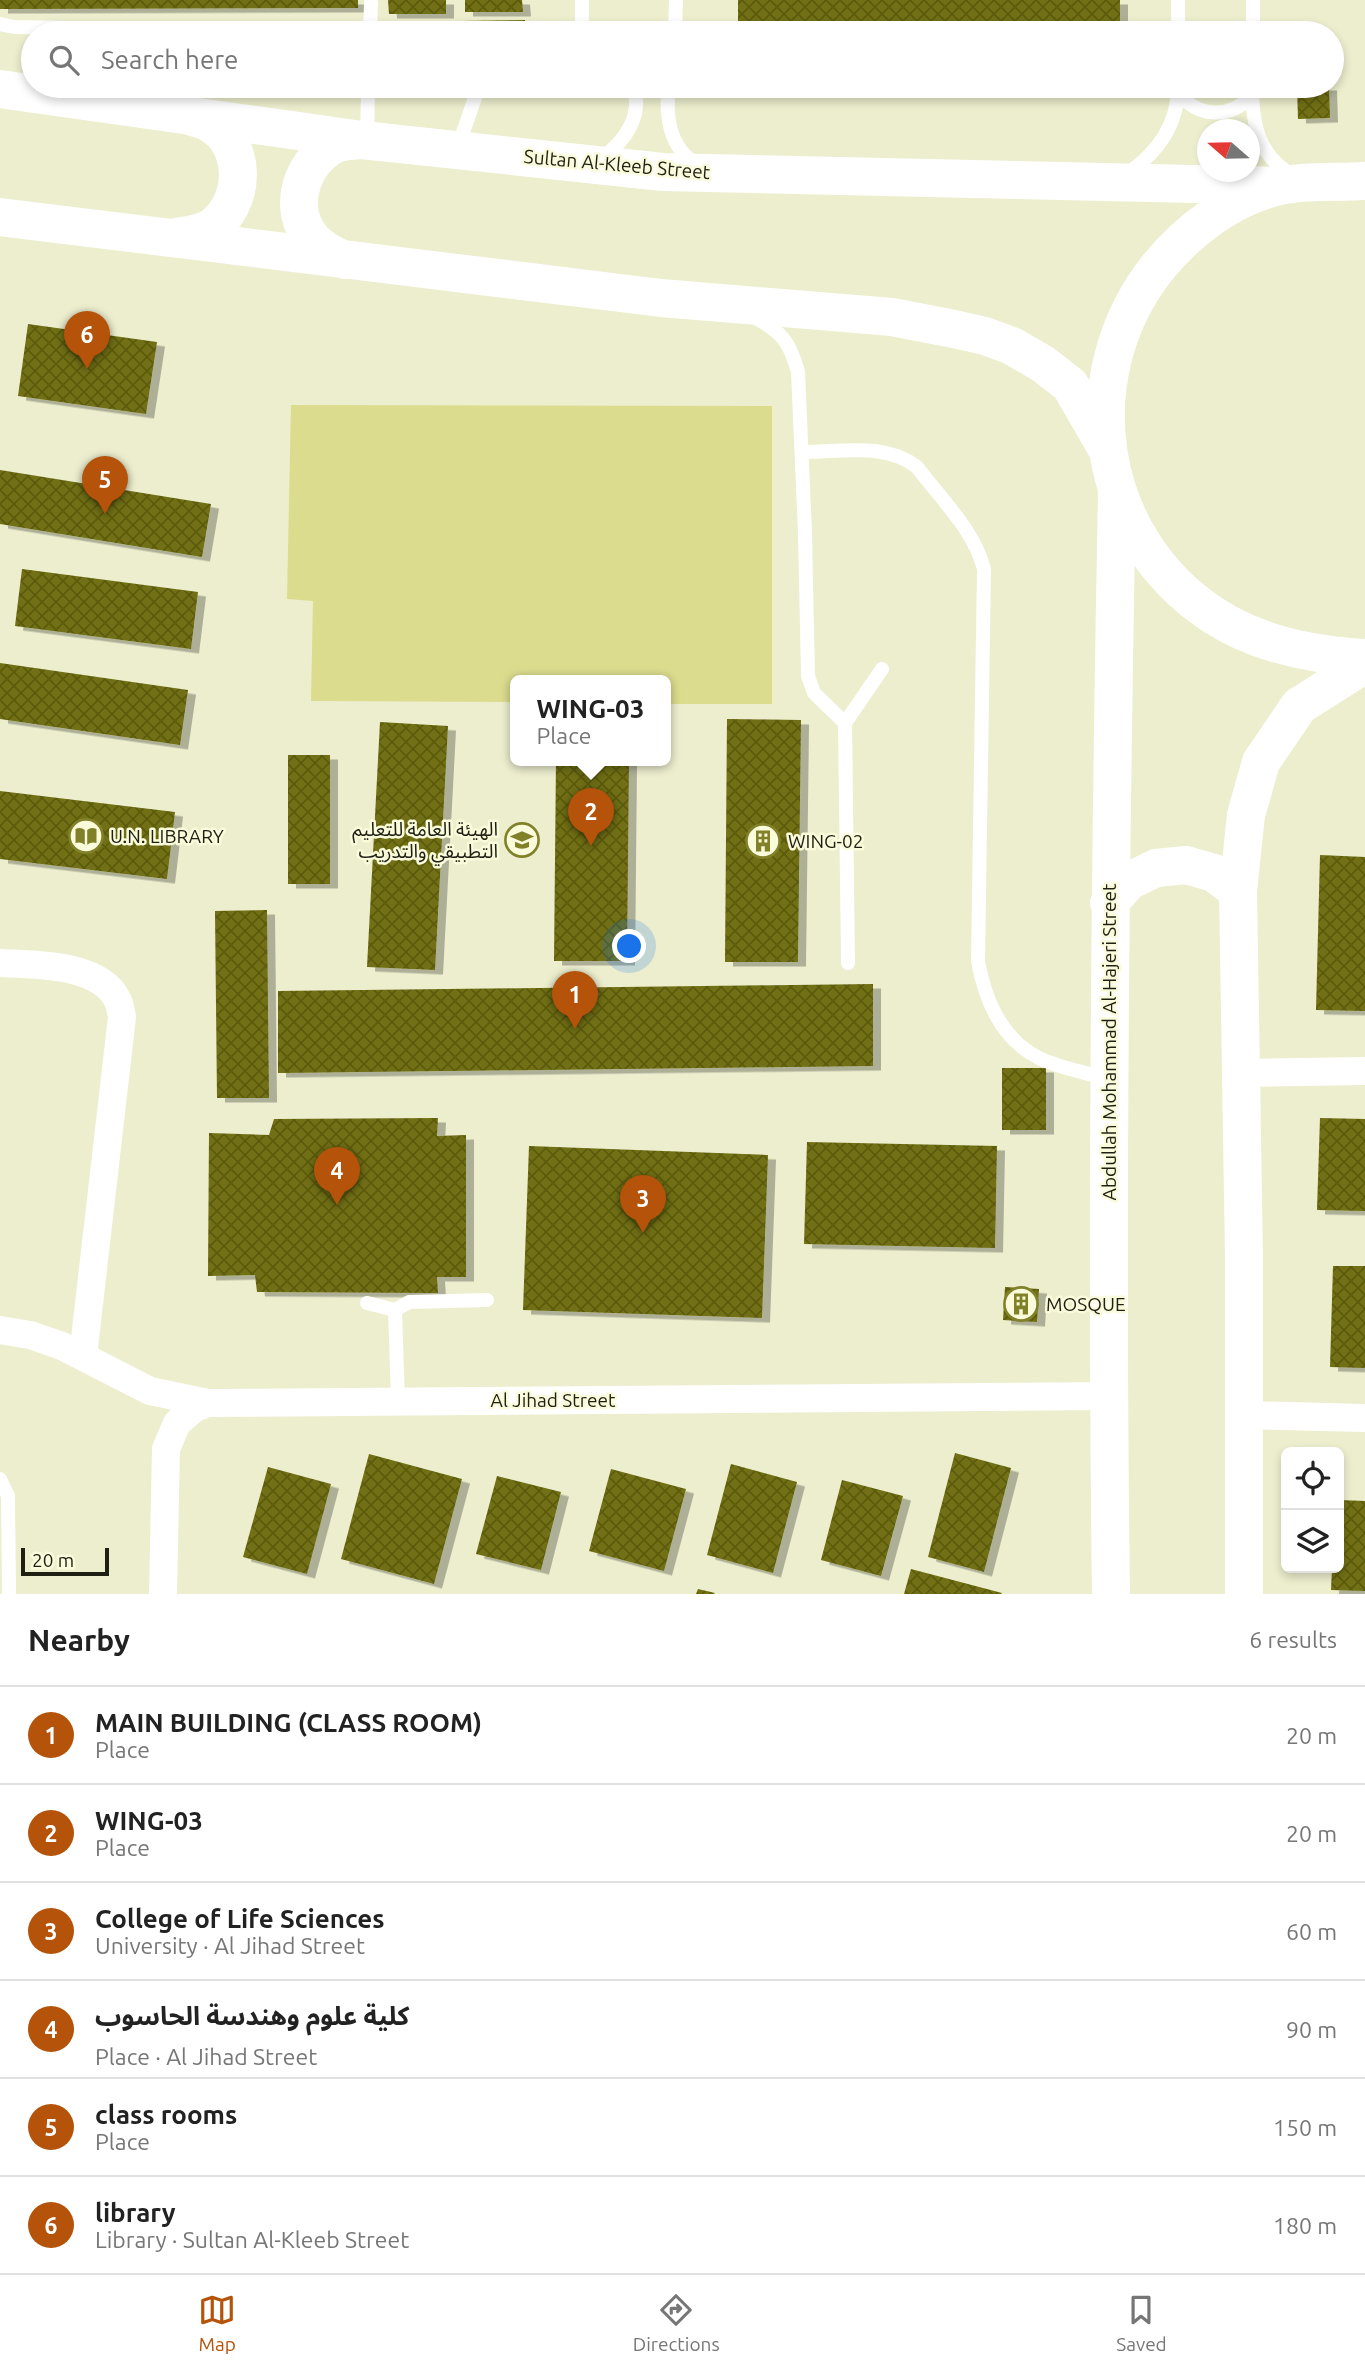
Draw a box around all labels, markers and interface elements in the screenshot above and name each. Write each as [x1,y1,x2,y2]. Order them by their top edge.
search box [21,21,1344,98]
icon: search [45,41,83,79]
text: Search here [101,45,238,74]
north arrow [1197,119,1260,182]
street label: Sultan Al-Kleeb Street [523,145,712,183]
pin: 6 [64,311,110,369]
pin: 5 [82,456,128,514]
popup [510,675,671,766]
text: WING-03 [537,694,644,723]
text: Place [537,723,592,748]
pin: 2 [568,788,614,846]
library icon: U.N. LIBRARY [67,817,105,855]
place label: الهيئة العامة للتعليم التطبيقي والتدريب [352,818,498,866]
school or university icon: الهيئة العامة للتعليم التطبيقي والتدريب [503,821,541,859]
building icon: WING-02 [744,822,782,860]
place label: U.N. LIBRARY [110,825,224,847]
place label: WING-02 [788,830,864,852]
street label: Abdullah Mohammad Al-Hajeri Street [1098,883,1120,1200]
your location [612,929,646,963]
pin: 1 [552,971,598,1029]
pin: 4 [314,1147,360,1205]
pin: 3 [620,1175,666,1233]
building icon: MOSQUE [1002,1285,1040,1323]
place label: MOSQUE [1046,1293,1126,1315]
street label: Al Jihad Street [491,1389,616,1411]
map controls [1281,1447,1344,1573]
button: locate [1281,1447,1344,1510]
button: layers [1281,1510,1344,1573]
scale bar [21,1545,108,1577]
text: 20 m [32,1549,74,1571]
text: Nearby [28,1623,130,1657]
text: 6 results [1249,1627,1337,1652]
text: MAIN BUILDING (CLASS ROOM) [95,1708,482,1737]
text: 1 [45,1723,57,1748]
text: 20 m [1286,1723,1337,1748]
text: Place [95,1737,150,1762]
text: WING-03 [95,1806,203,1835]
text: 2 [45,1821,57,1846]
text: 20 m [1286,1821,1337,1846]
text: Place [95,1835,150,1860]
text: College of Life Sciences [95,1904,384,1933]
text: 3 [45,1919,57,1944]
text: 60 m [1286,1919,1337,1944]
text: University · Al Jihad Street [95,1933,365,1958]
text: كلية علوم وهندسة الحاسوب [95,2001,409,2030]
text: 4 [45,2017,57,2042]
text: 90 m [1286,2017,1337,2042]
text: Place · Al Jihad Street [95,2044,317,2069]
text: class rooms [95,2100,237,2129]
text: 5 [45,2115,57,2140]
text: 150 m [1273,2115,1337,2140]
text: Place [95,2129,150,2154]
text: library [95,2198,176,2227]
text: 6 [45,2213,57,2238]
text: 180 m [1273,2213,1337,2238]
text: Library · Sultan Al-Kleeb Street [95,2227,409,2252]
tab: Map [198,2291,236,2355]
tab: Directions [633,2291,720,2355]
tab: Saved [1116,2291,1167,2355]

